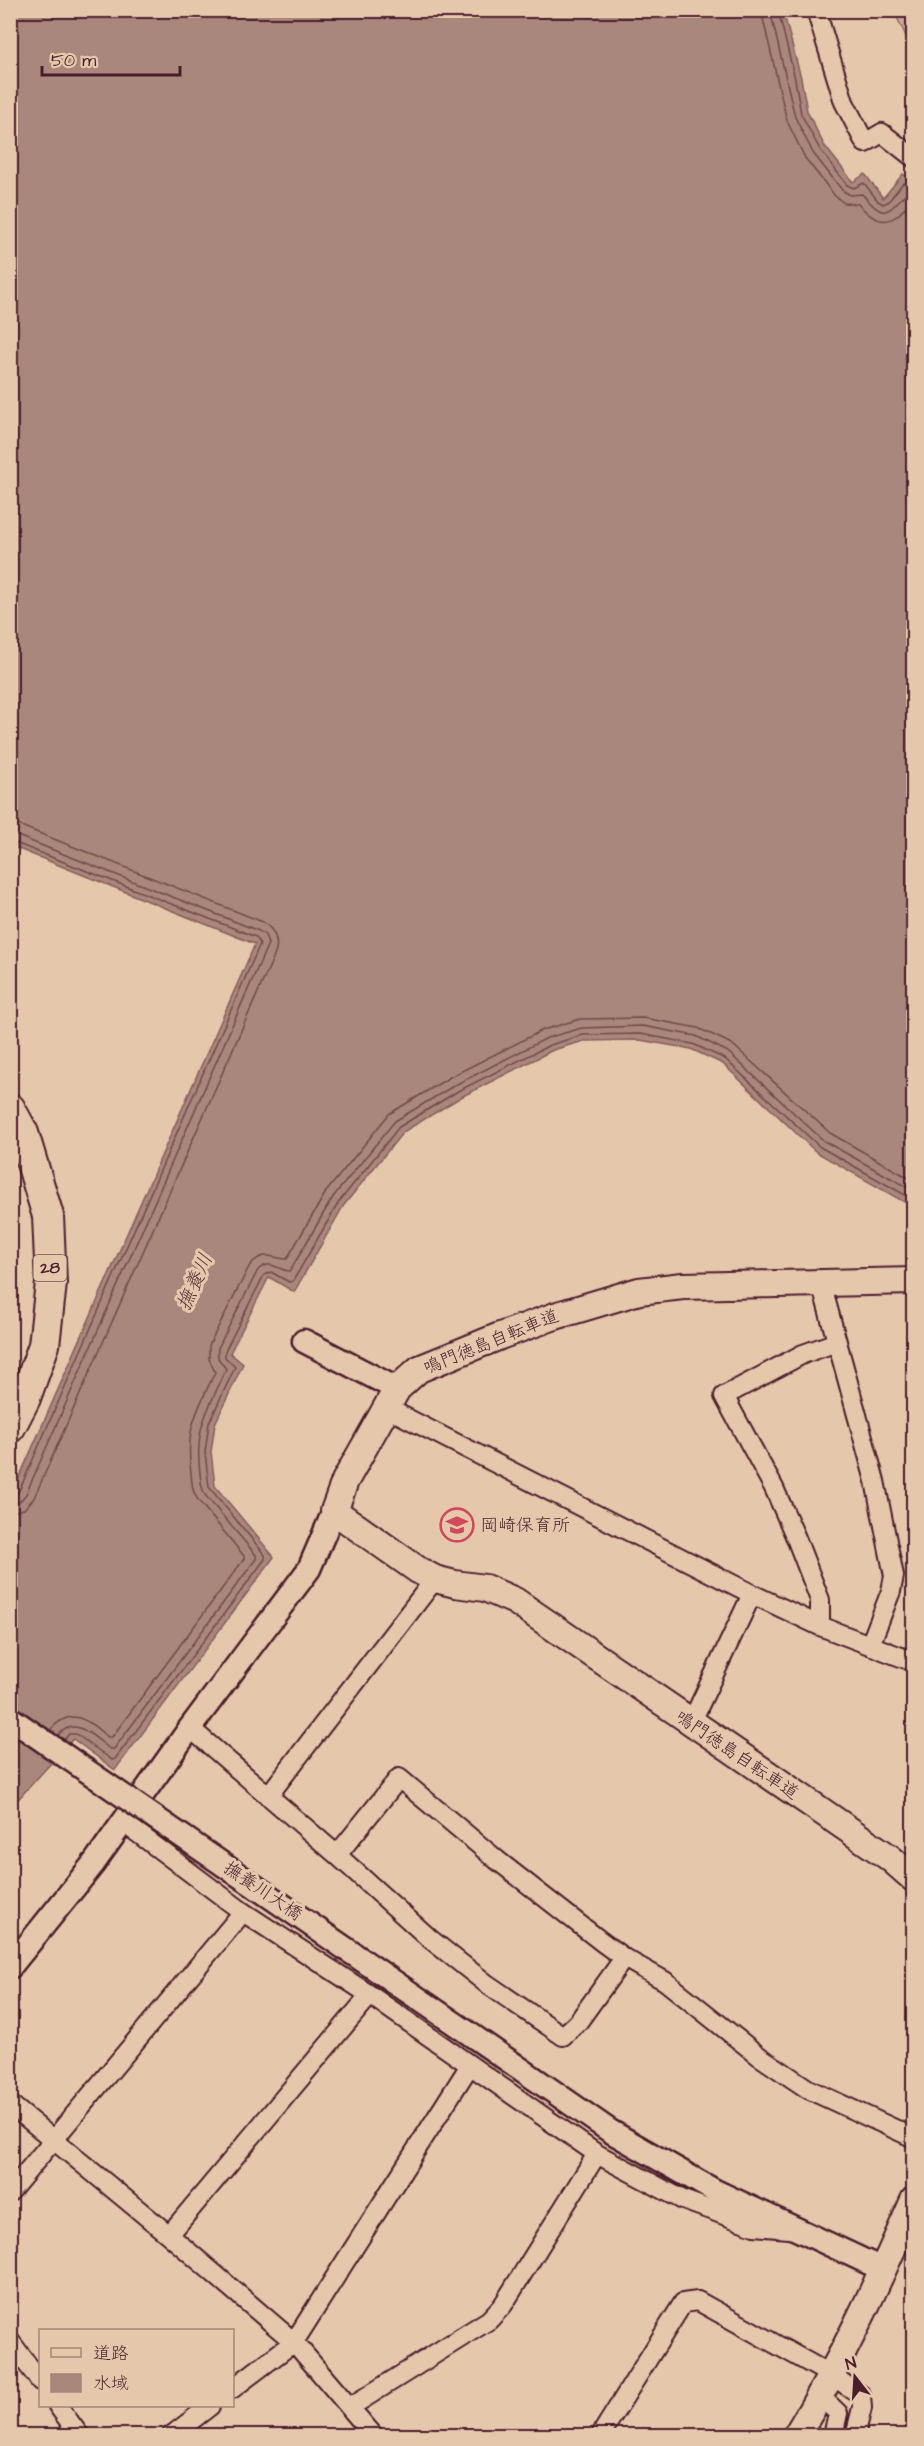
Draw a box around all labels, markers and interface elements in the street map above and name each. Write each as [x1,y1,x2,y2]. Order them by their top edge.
scale bar [42,39,180,77]
text: 50 m [51,48,96,73]
water label: 撫養川 [170,1249,220,1315]
road number: 28 [34,1255,66,1281]
street label: 鳴門徳島自転車道 [420,1303,562,1381]
school or university icon: 岡崎保育所 [439,1507,475,1543]
place label: 岡崎保育所 [480,1513,570,1538]
street label: 鳴門徳島自転車道 [670,1704,804,1806]
street label: 撫養川大橋 [219,1855,307,1927]
legend [39,2329,234,2407]
text: 道路 [93,2341,129,2366]
north arrow [825,2347,885,2407]
text: N [843,2352,859,2376]
text: 水域 [93,2371,129,2396]

